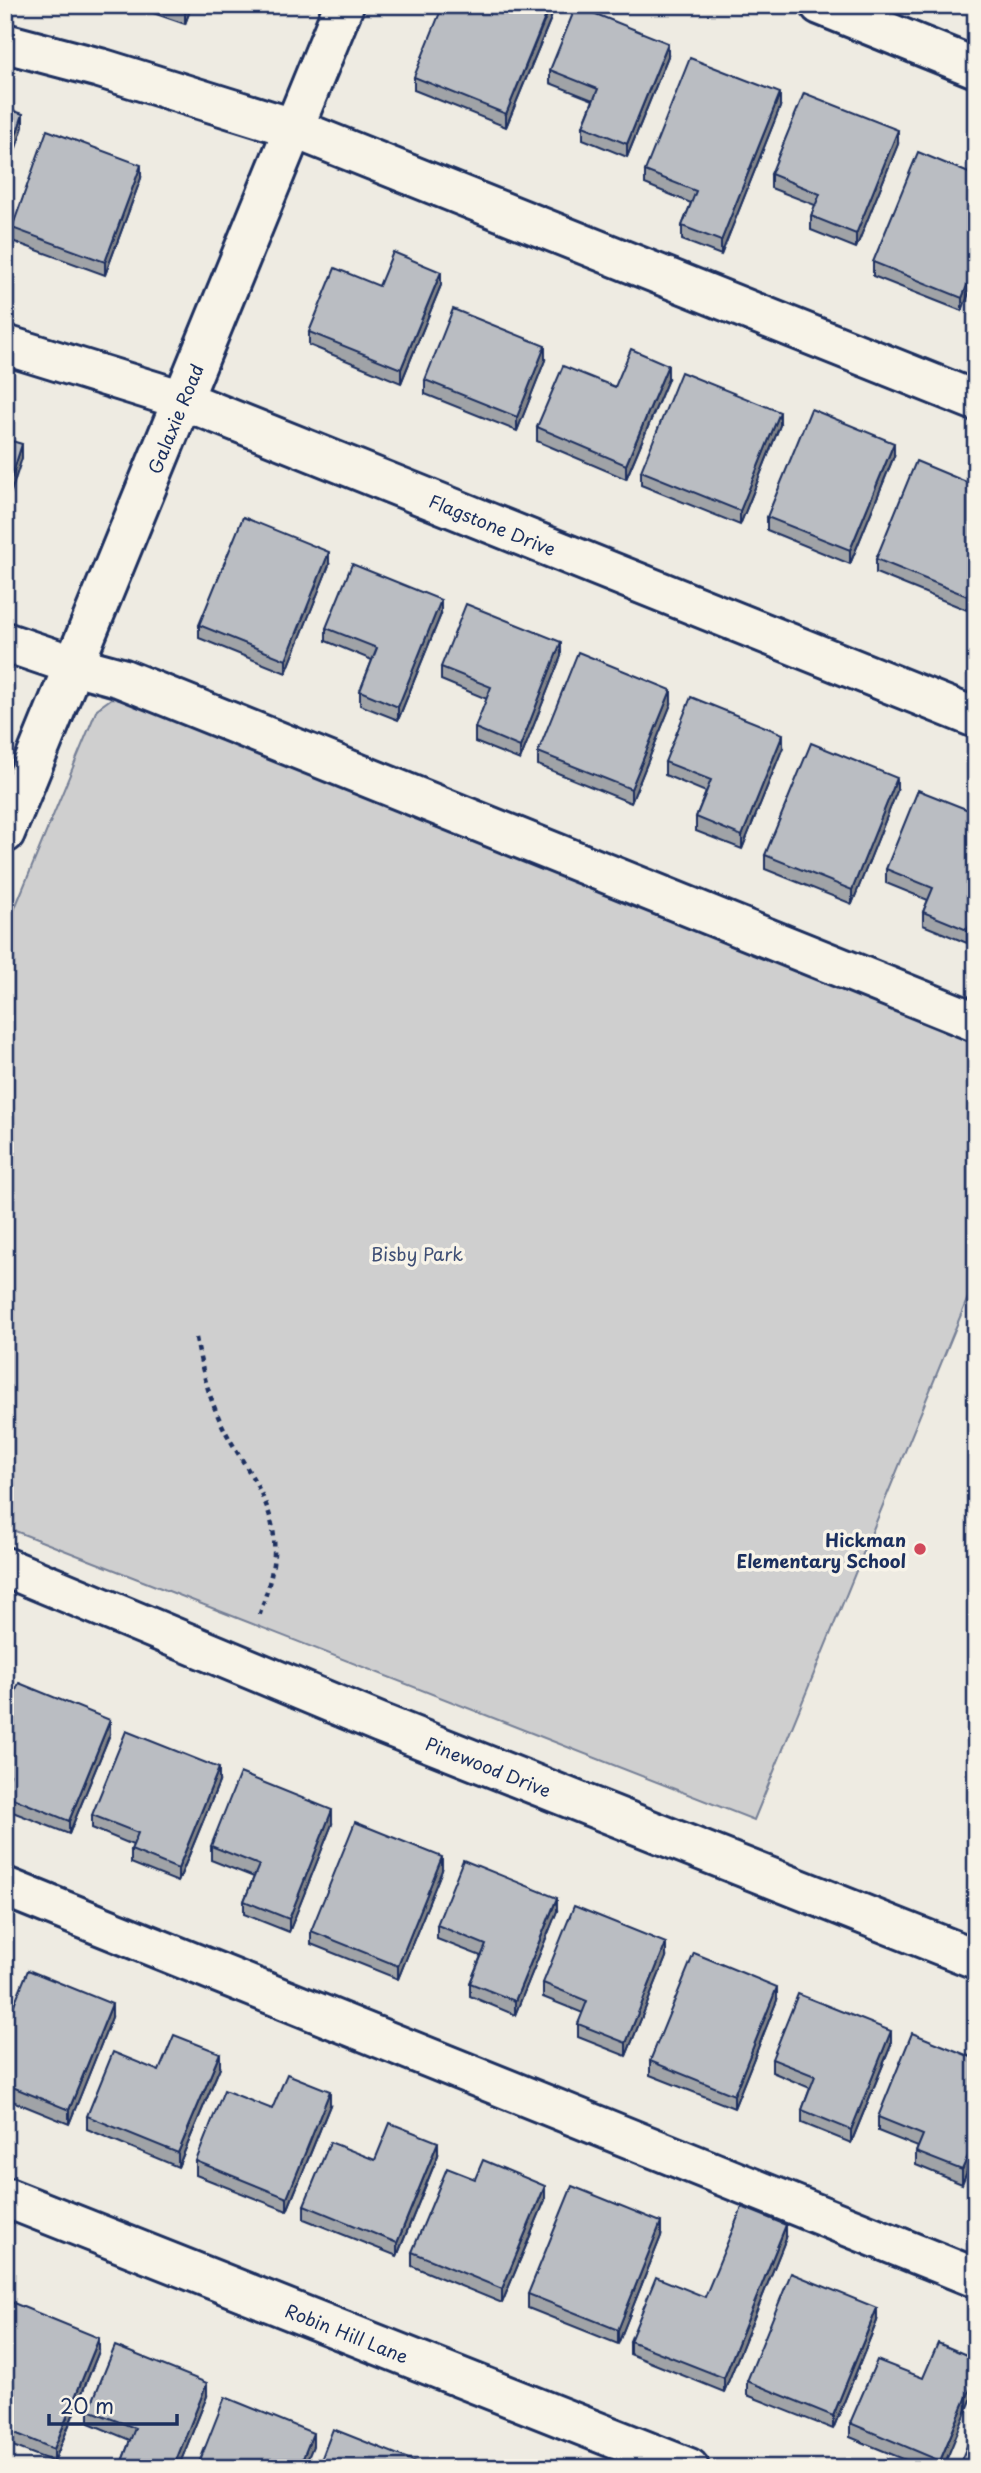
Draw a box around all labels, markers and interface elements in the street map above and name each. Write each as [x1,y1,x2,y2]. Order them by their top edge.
street label: Galaxie Road [140,359,209,477]
street label: Flagstone Drive [425,487,560,562]
park label: Bisby Park [371,1240,463,1267]
place label: Hickman Elementary School [736,1526,906,1574]
marker: Hickman Elementary School [912,1541,928,1557]
street label: Pinewood Drive [422,1729,555,1803]
street label: Robin Hill Lane [281,2296,413,2369]
scale bar [49,2382,177,2426]
text: 20 m [60,2389,114,2421]

